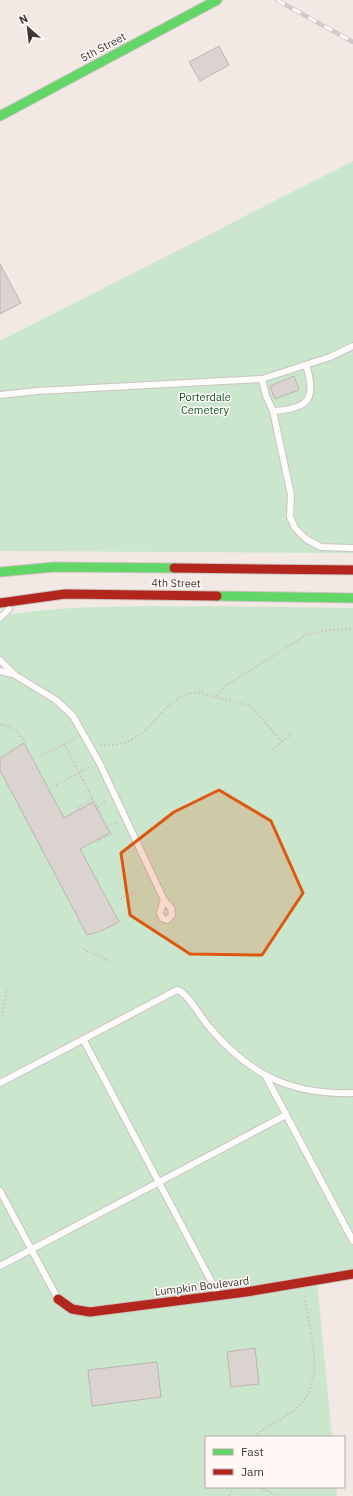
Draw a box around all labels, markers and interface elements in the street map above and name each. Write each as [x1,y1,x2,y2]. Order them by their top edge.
north arrow [8,8,48,48]
text: N [17,11,30,27]
street label: 5th Street [78,29,128,65]
park label: Porterdale Cemetery [179,390,231,417]
street label: 4th Street [151,576,201,590]
street label: Lumpkin Boulevard [154,1273,250,1299]
legend [205,1436,345,1488]
text: Fast [241,1444,264,1459]
text: Jam [241,1464,264,1479]

